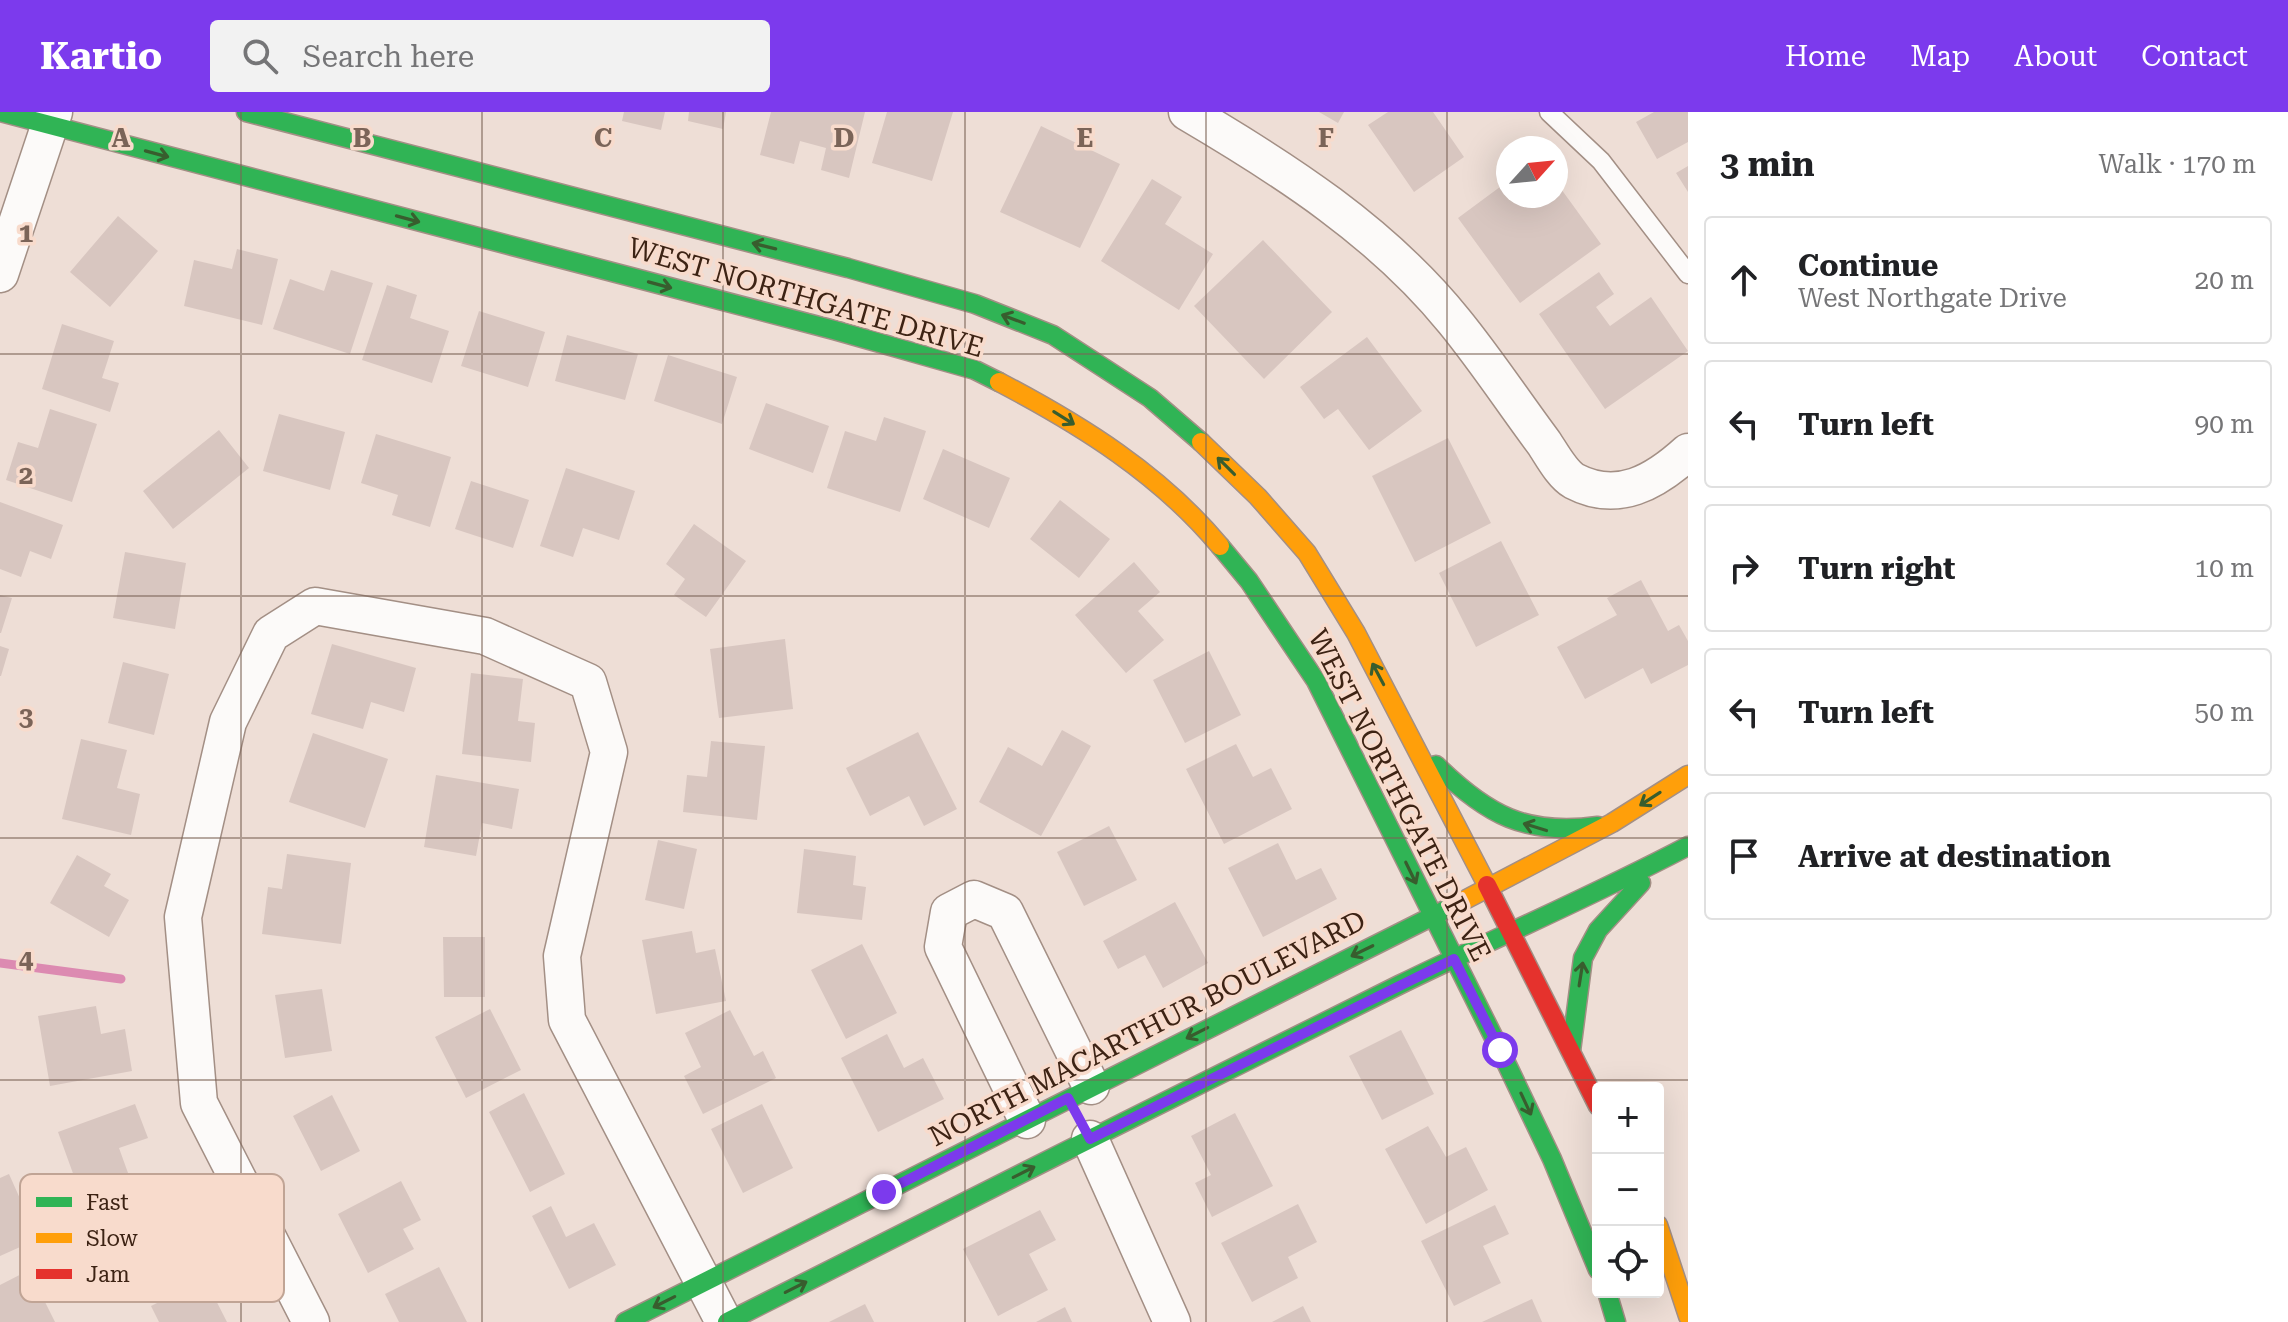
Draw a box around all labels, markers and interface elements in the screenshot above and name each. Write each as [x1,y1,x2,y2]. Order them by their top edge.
search box [210,20,770,92]
text: Kartio [40,34,162,78]
icon: search [238,34,282,78]
text: Search here [302,39,474,74]
text: Home [1785,40,1866,73]
text: Map [1910,40,1970,73]
text: About [2014,40,2097,73]
text: Contact [2141,40,2248,73]
text: A [112,123,131,153]
text: B [353,123,371,153]
text: C [594,123,612,153]
text: D [834,123,854,153]
text: E [1077,123,1093,153]
text: F [1318,123,1334,153]
north arrow [1496,136,1568,208]
text: 3 min [1720,144,1815,184]
one-way arrow [143,147,169,162]
text: Walk · 170 m [2098,149,2256,179]
one-way arrow [395,213,421,228]
text: 1 [19,218,33,248]
street label: WEST NORTHGATE DRIVE [624,231,987,364]
one-way arrow [752,238,778,253]
text: Continue [1798,248,1938,283]
icon: ahead [1722,258,1766,302]
text: 20 m [2195,265,2254,295]
one-way arrow [646,278,672,293]
text: West Northgate Drive [1798,283,2067,313]
one-way arrow [1001,311,1026,325]
icon: left [1722,402,1766,446]
text: Turn left [1798,407,1934,442]
one-way arrow [1053,409,1075,426]
text: 90 m [2195,409,2254,439]
one-way arrow [1216,456,1236,475]
text: 2 [19,460,33,490]
icon: right [1722,546,1766,590]
text: Turn right [1798,551,1955,586]
text: 10 m [2195,553,2254,583]
street label: WEST NORTHGATE DRIVE [1301,624,1498,967]
one-way arrow [1370,663,1386,687]
icon: left [1722,690,1766,734]
text: Turn left [1798,695,1934,730]
text: 50 m [2195,697,2254,727]
text: 3 [19,702,33,732]
one-way arrow [1639,791,1662,807]
one-way arrow [1523,819,1548,833]
icon: arrive [1722,834,1766,878]
text: Arrive at destination [1798,839,2111,874]
one-way arrow [1404,861,1419,885]
street label: NORTH MACARTHUR BOULEVARD [924,904,1371,1153]
text: 4 [19,944,34,974]
one-way arrow [1350,944,1374,959]
one-way arrow [1574,961,1589,987]
one-way arrow [1186,1025,1210,1041]
route start [1482,1032,1518,1068]
map controls [1592,1082,1664,1298]
button: + [1592,1082,1664,1154]
one-way arrow [1519,1091,1534,1115]
button: − [1592,1154,1664,1226]
one-way arrow [1011,1164,1035,1179]
legend [20,1174,284,1302]
route end [866,1174,902,1210]
text: Fast [86,1190,129,1215]
text: Slow [86,1226,139,1251]
button: locate [1592,1226,1664,1298]
text: Jam [86,1262,130,1287]
one-way arrow [784,1278,808,1294]
one-way arrow [652,1295,676,1311]

